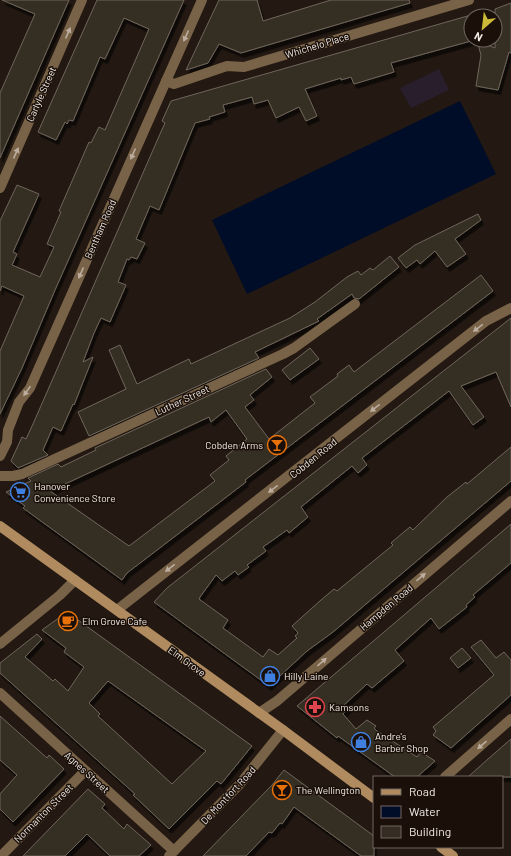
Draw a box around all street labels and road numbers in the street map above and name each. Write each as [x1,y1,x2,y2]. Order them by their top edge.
street label: Whichelo Place [284,30,350,60]
street label: Carlyle Street [24,64,59,123]
street label: Bentham Road [82,198,118,260]
street label: Luther Street [153,382,211,418]
street label: Cobden Road [287,435,339,481]
street label: Hampden Road [357,581,415,633]
street label: Elm Grove [166,643,208,679]
street label: Agnes Street [62,749,112,795]
street label: De Montfort Road [198,763,258,827]
street label: Normanton Street [11,781,75,845]

